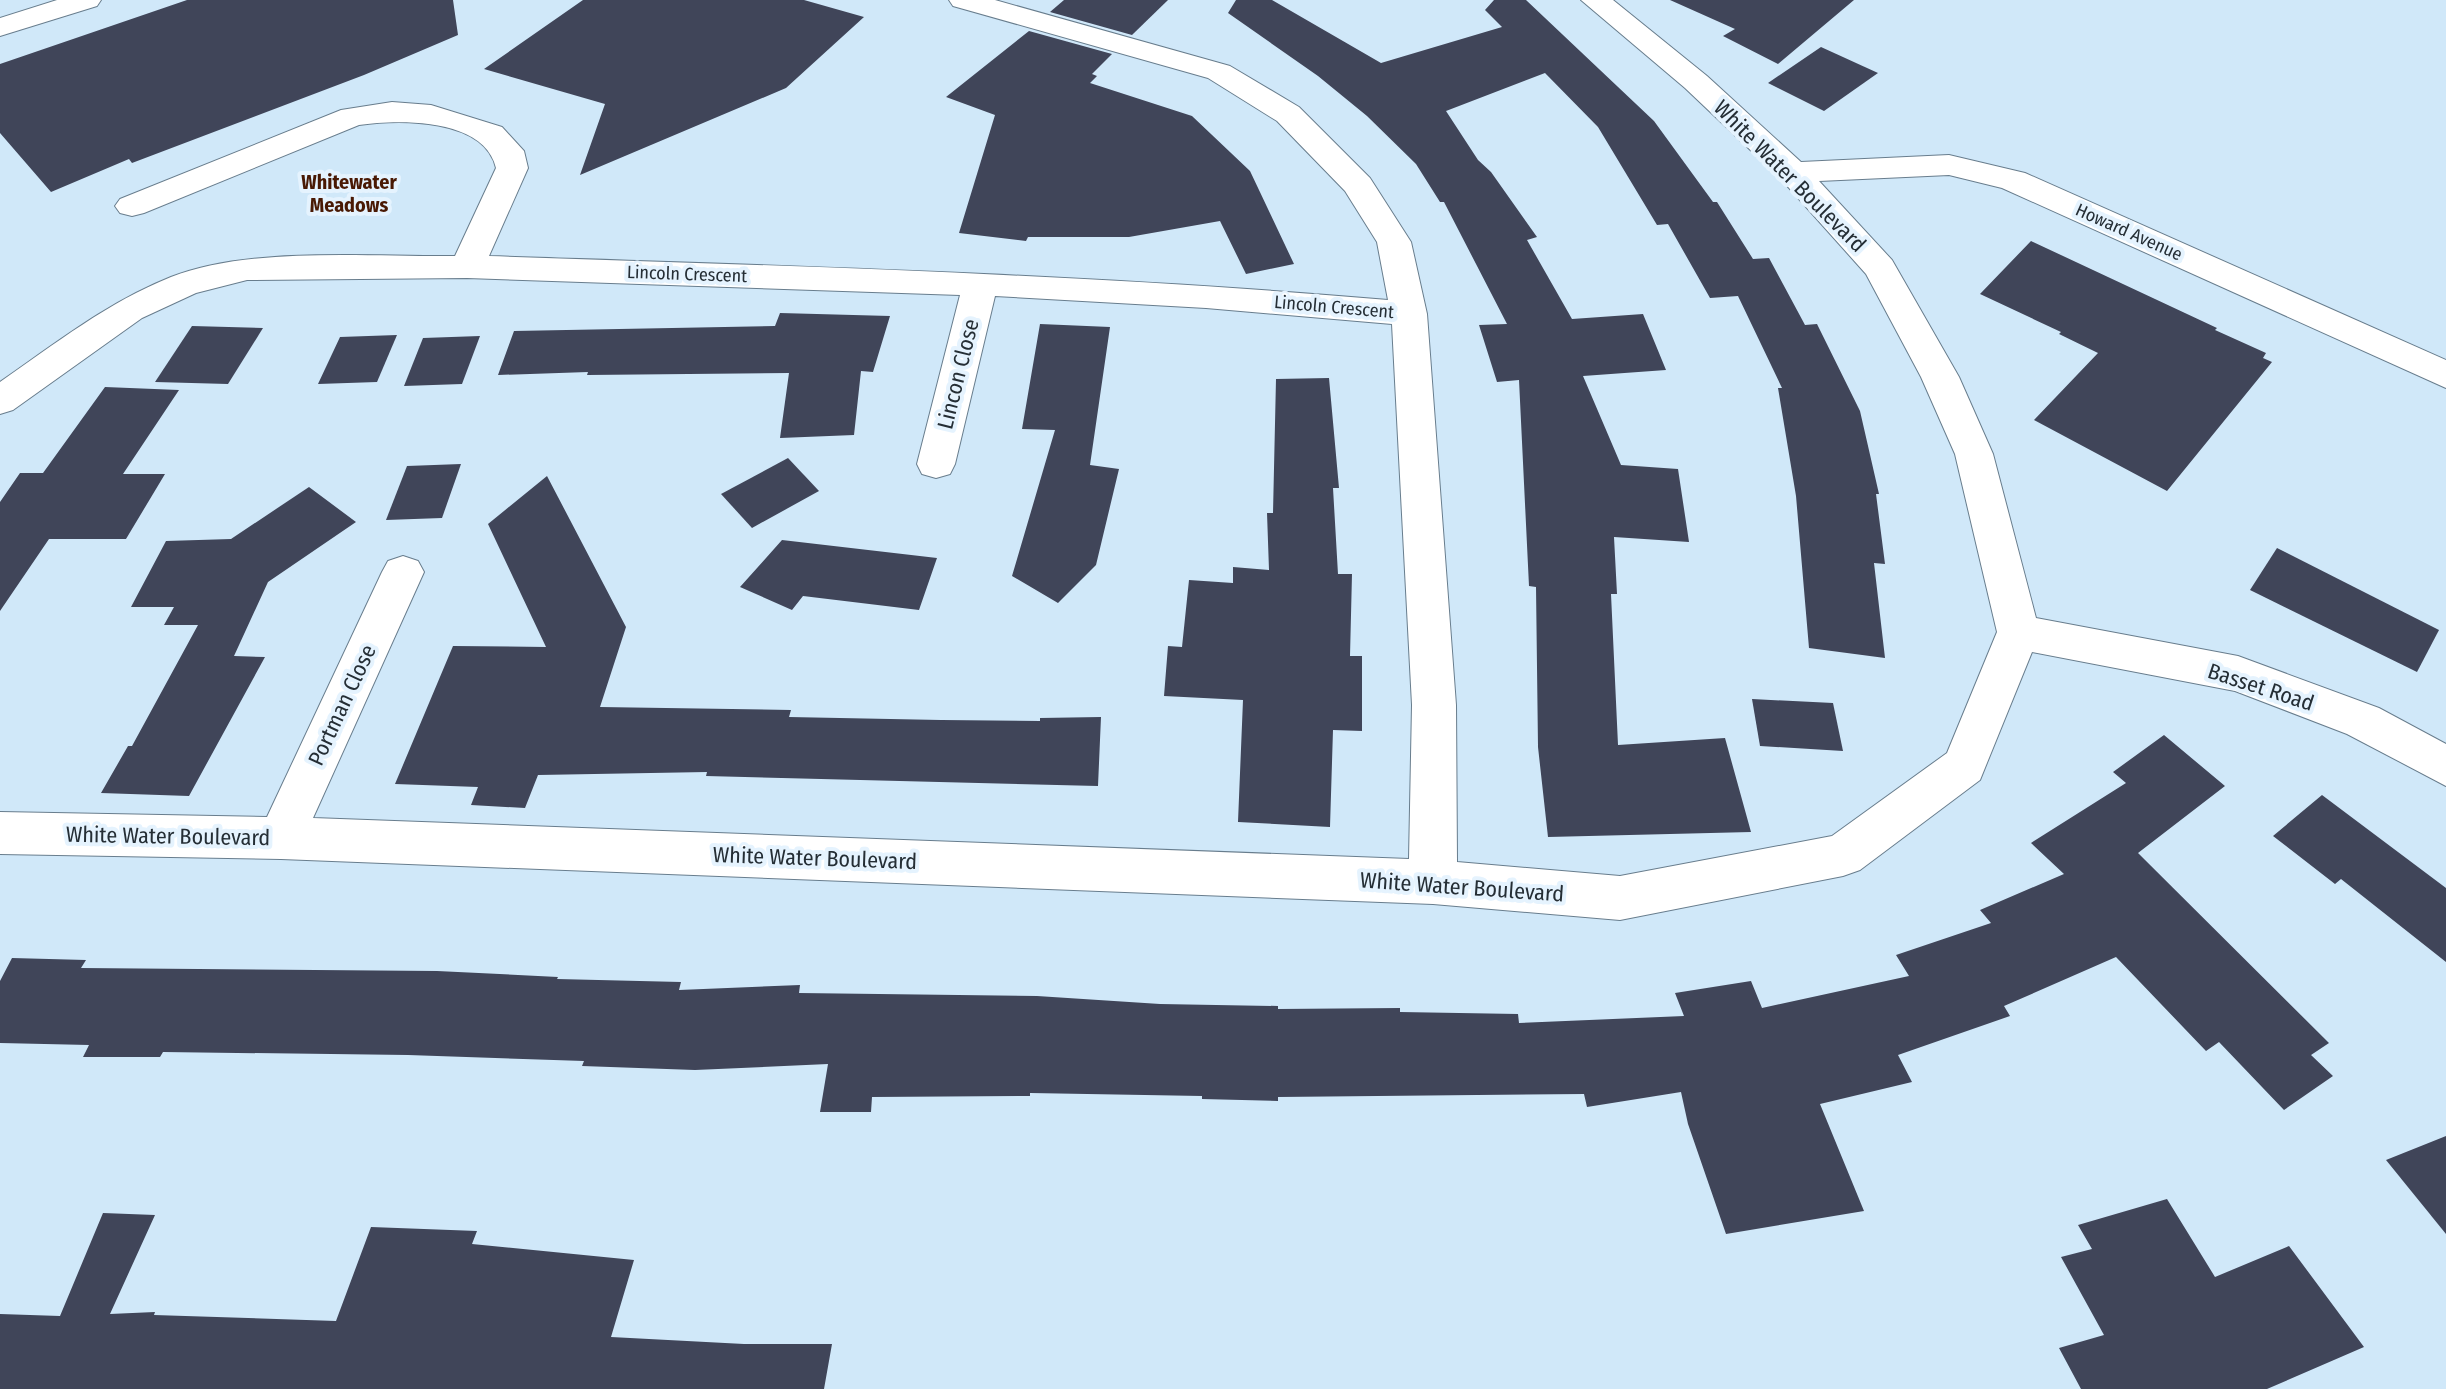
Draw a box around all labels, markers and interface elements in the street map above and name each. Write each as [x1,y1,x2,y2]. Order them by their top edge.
street label: White Water Boulevard [1708,94,1872,258]
district label: Whitewater Meadows [301,170,397,217]
street label: Howard Avenue [2072,199,2186,265]
street label: Lincoln Crescent [627,261,748,287]
street label: Lincoln Crescent [1273,291,1395,323]
street label: Lincon Close [931,316,985,432]
street label: Portman Close [302,640,382,770]
street label: Basset Road [2204,657,2318,717]
street label: White Water Boulevard [66,821,270,851]
street label: White Water Boulevard [712,841,918,875]
street label: White Water Boulevard [1359,866,1565,908]

